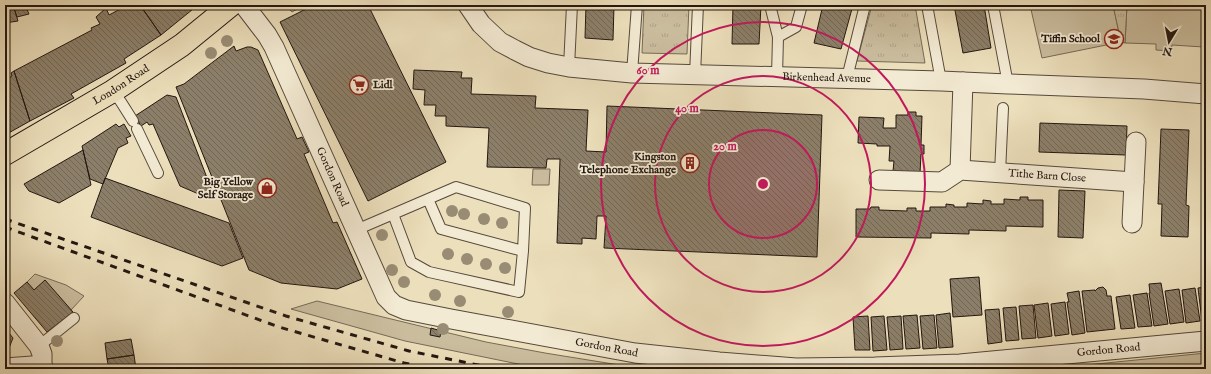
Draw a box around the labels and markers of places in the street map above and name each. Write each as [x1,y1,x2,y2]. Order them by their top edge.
school or university icon: Tiffin School [1103,28,1125,50]
place label: Tiffin School [1040,32,1101,46]
supermarket icon: Lidl [348,74,370,96]
place label: Lidl [372,78,394,92]
place label: Kingston Telephone Exchange [579,150,676,177]
building icon: Kingston Telephone Exchange [679,152,701,174]
place label: Big Yellow Self Storage [198,175,254,202]
shop icon: Big Yellow Self Storage [256,177,278,199]
centre of rings [756,177,770,191]

